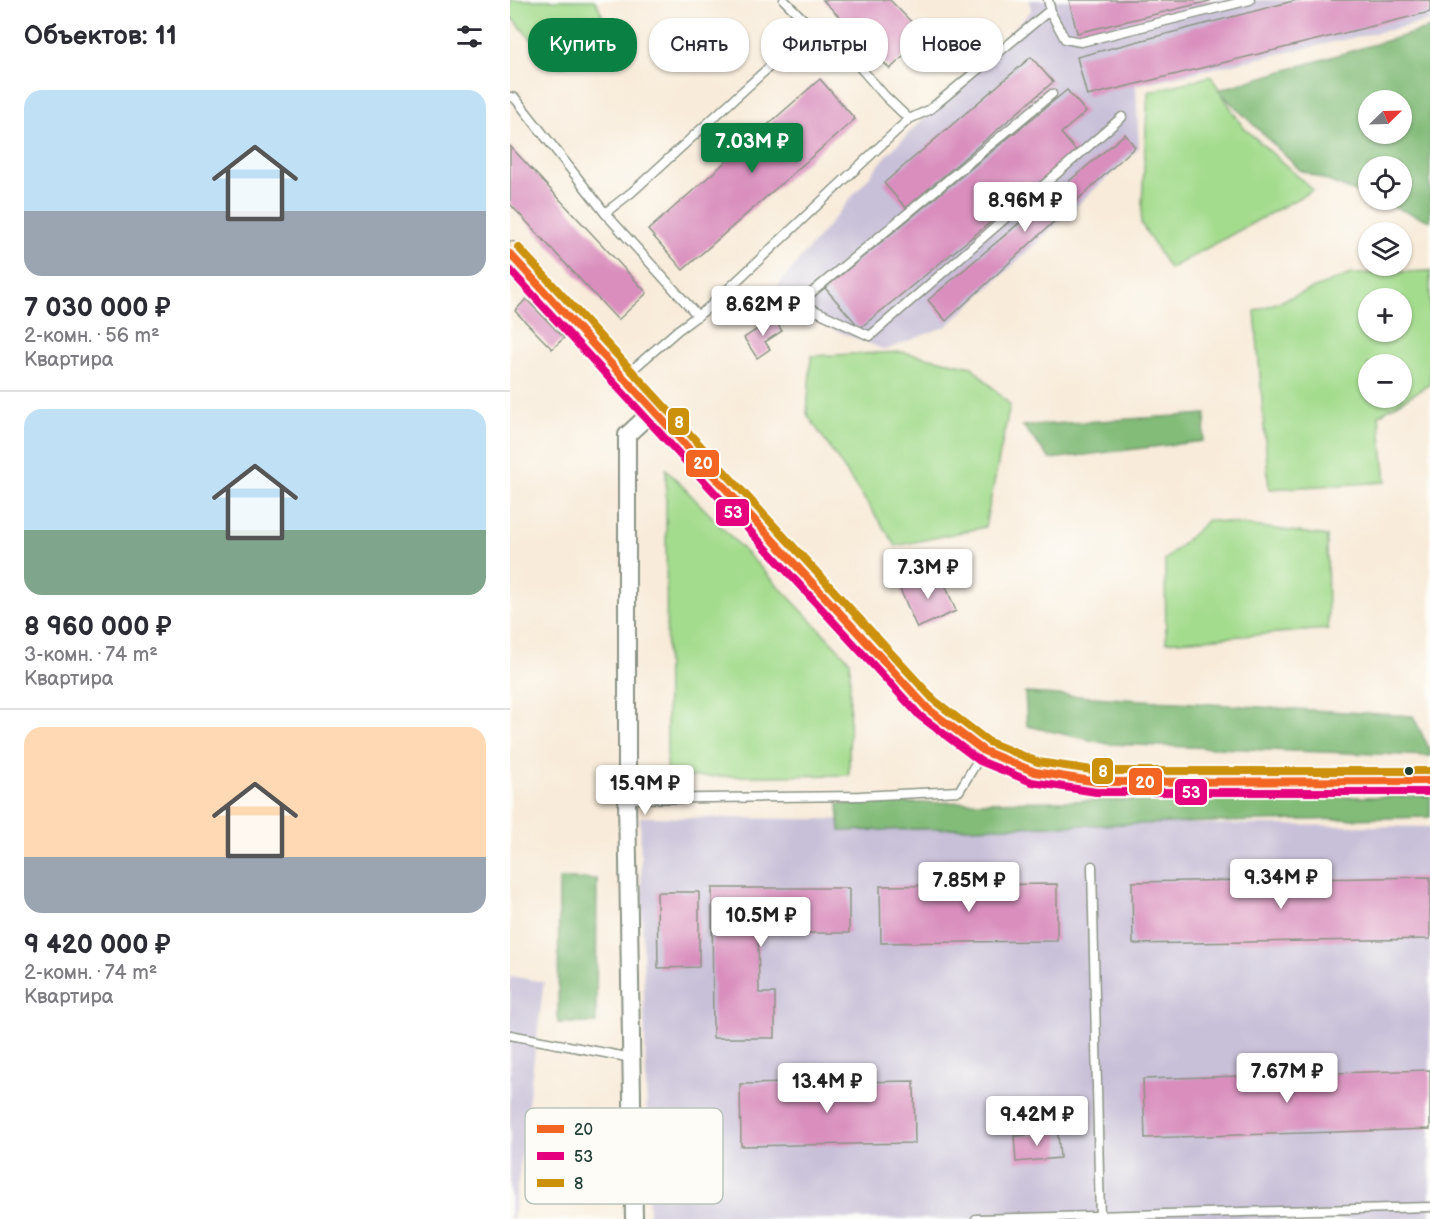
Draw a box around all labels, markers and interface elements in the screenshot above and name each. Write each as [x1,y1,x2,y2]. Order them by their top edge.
chip: Купить [528,18,637,72]
chip: Снять [649,18,749,72]
chip: Фильтры [761,18,888,72]
chip: Новое [900,18,1003,72]
icon: filters [453,20,486,53]
text: Объектов: 11 [24,21,177,52]
north arrow [1358,90,1412,144]
map controls [1358,90,1412,408]
pin: 7.03M ₽ [697,123,807,174]
icon: home [201,129,309,237]
text: 7.03M ₽ [715,130,789,154]
button: locate [1358,156,1412,210]
pin: 8.96M ₽ [970,182,1080,233]
text: 8.96M ₽ [988,189,1062,213]
button: layers [1358,222,1412,276]
pin: 8.62M ₽ [708,286,818,337]
button: + [1358,288,1412,342]
text: 7 030 000 ₽ [24,293,171,324]
text: 8.62M ₽ [726,293,800,317]
text: 2-комн. · 56 m² [24,324,160,348]
text: Квартира [24,348,114,372]
button: − [1358,354,1412,408]
line badge: 8 [667,407,690,436]
text: 8 [674,414,684,433]
icon: home [201,448,309,556]
line badge: 20 [685,449,720,478]
text: 20 [693,455,713,474]
line badge: 53 [715,498,750,527]
text: 53 [724,504,742,523]
pin: 7.3M ₽ [879,549,977,600]
text: 7.3M ₽ [897,556,959,580]
text: 8 960 000 ₽ [24,612,172,643]
text: 3-комн. · 74 m² [24,643,158,667]
text: Квартира [24,667,114,691]
line badge: 8 [1091,757,1114,785]
text: 8 [1098,763,1108,782]
pin: 15.9M ₽ [590,765,700,816]
unlabelled marker [1403,765,1415,777]
icon: home [201,766,309,874]
line badge: 20 [1128,767,1163,796]
text: 15.9M ₽ [610,772,680,796]
text: 20 [1135,774,1155,793]
line badge: 53 [1174,778,1208,806]
text: 53 [1182,784,1200,803]
pin: 9.34M ₽ [1226,859,1336,910]
pin: 7.85M ₽ [914,862,1024,913]
text: 9.34M ₽ [1244,866,1318,890]
text: 7.85M ₽ [932,869,1006,893]
pin: 10.5M ₽ [706,897,816,948]
text: 10.5M ₽ [725,904,797,928]
text: 9 420 000 ₽ [24,930,171,961]
text: 2-комн. · 74 m² [24,961,157,985]
text: Квартира [24,985,114,1009]
pin: 7.67M ₽ [1232,1053,1342,1104]
text: 7.67M ₽ [1251,1060,1323,1084]
pin: 13.4M ₽ [772,1063,882,1114]
text: 13.4M ₽ [792,1070,862,1094]
pin: 9.42M ₽ [982,1096,1092,1147]
text: 9.42M ₽ [1000,1103,1074,1127]
legend [525,1108,723,1204]
text: 20 [574,1121,593,1140]
text: 53 [574,1148,593,1167]
text: 8 [574,1175,583,1194]

